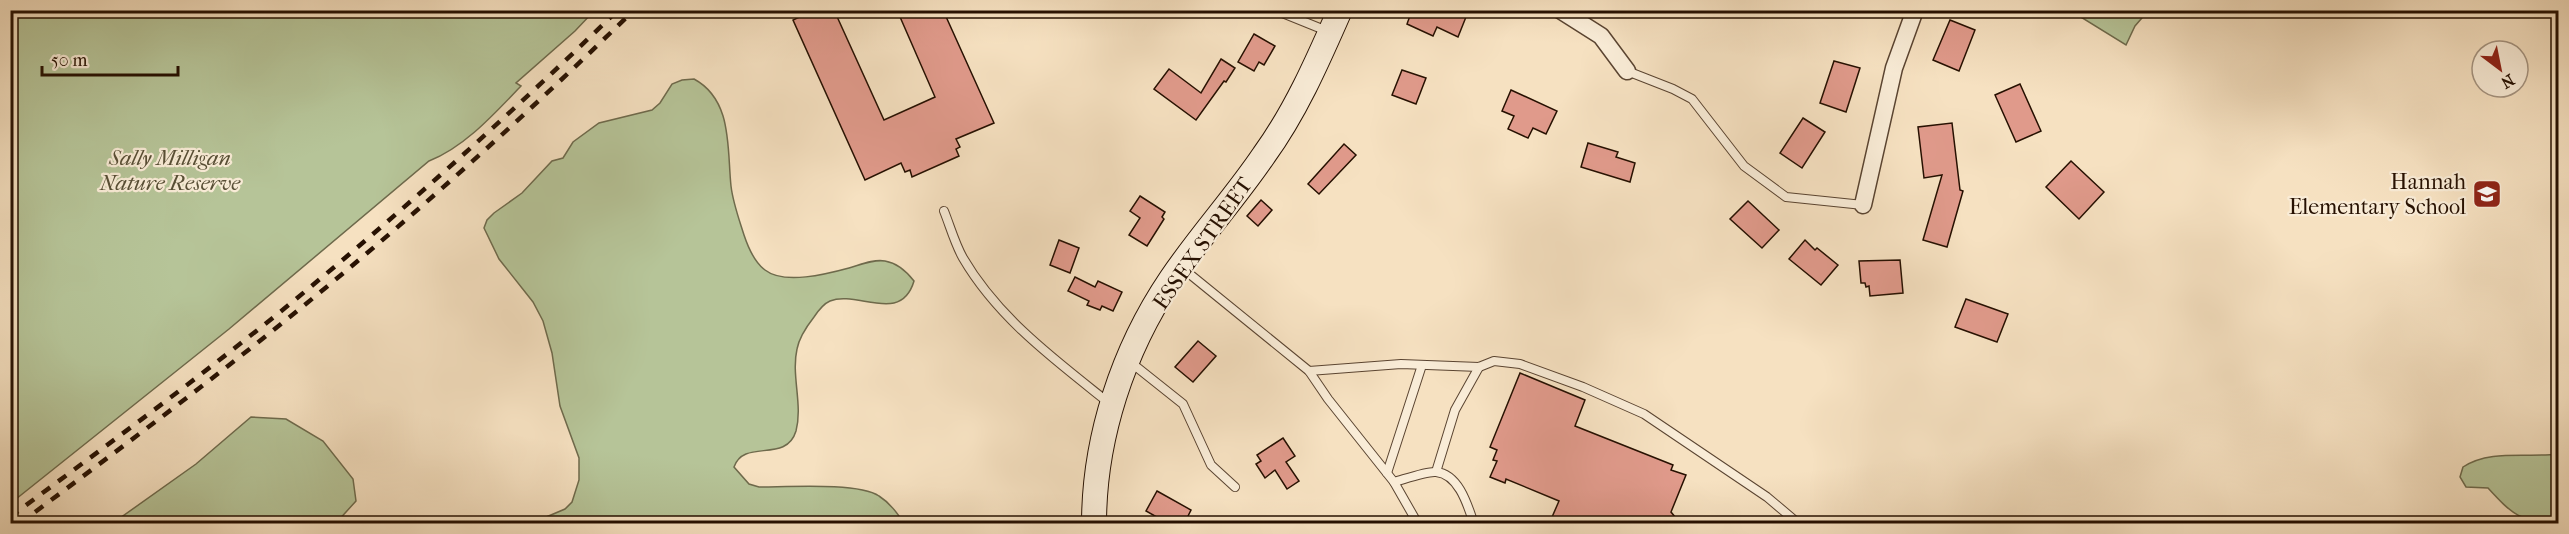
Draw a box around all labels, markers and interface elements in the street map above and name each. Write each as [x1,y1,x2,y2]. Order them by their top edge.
scale bar [42,39,178,77]
north arrow [2470,39,2530,99]
text: 50 m [51,50,88,71]
text: N [2497,70,2518,93]
park label: Sally Milligan Nature Reserve [99,145,241,196]
place label: Hannah Elementary School [2289,169,2467,220]
street label: ESSEX STREET [1148,172,1259,315]
school or university icon: Hannah Elementary School [2471,178,2503,210]

